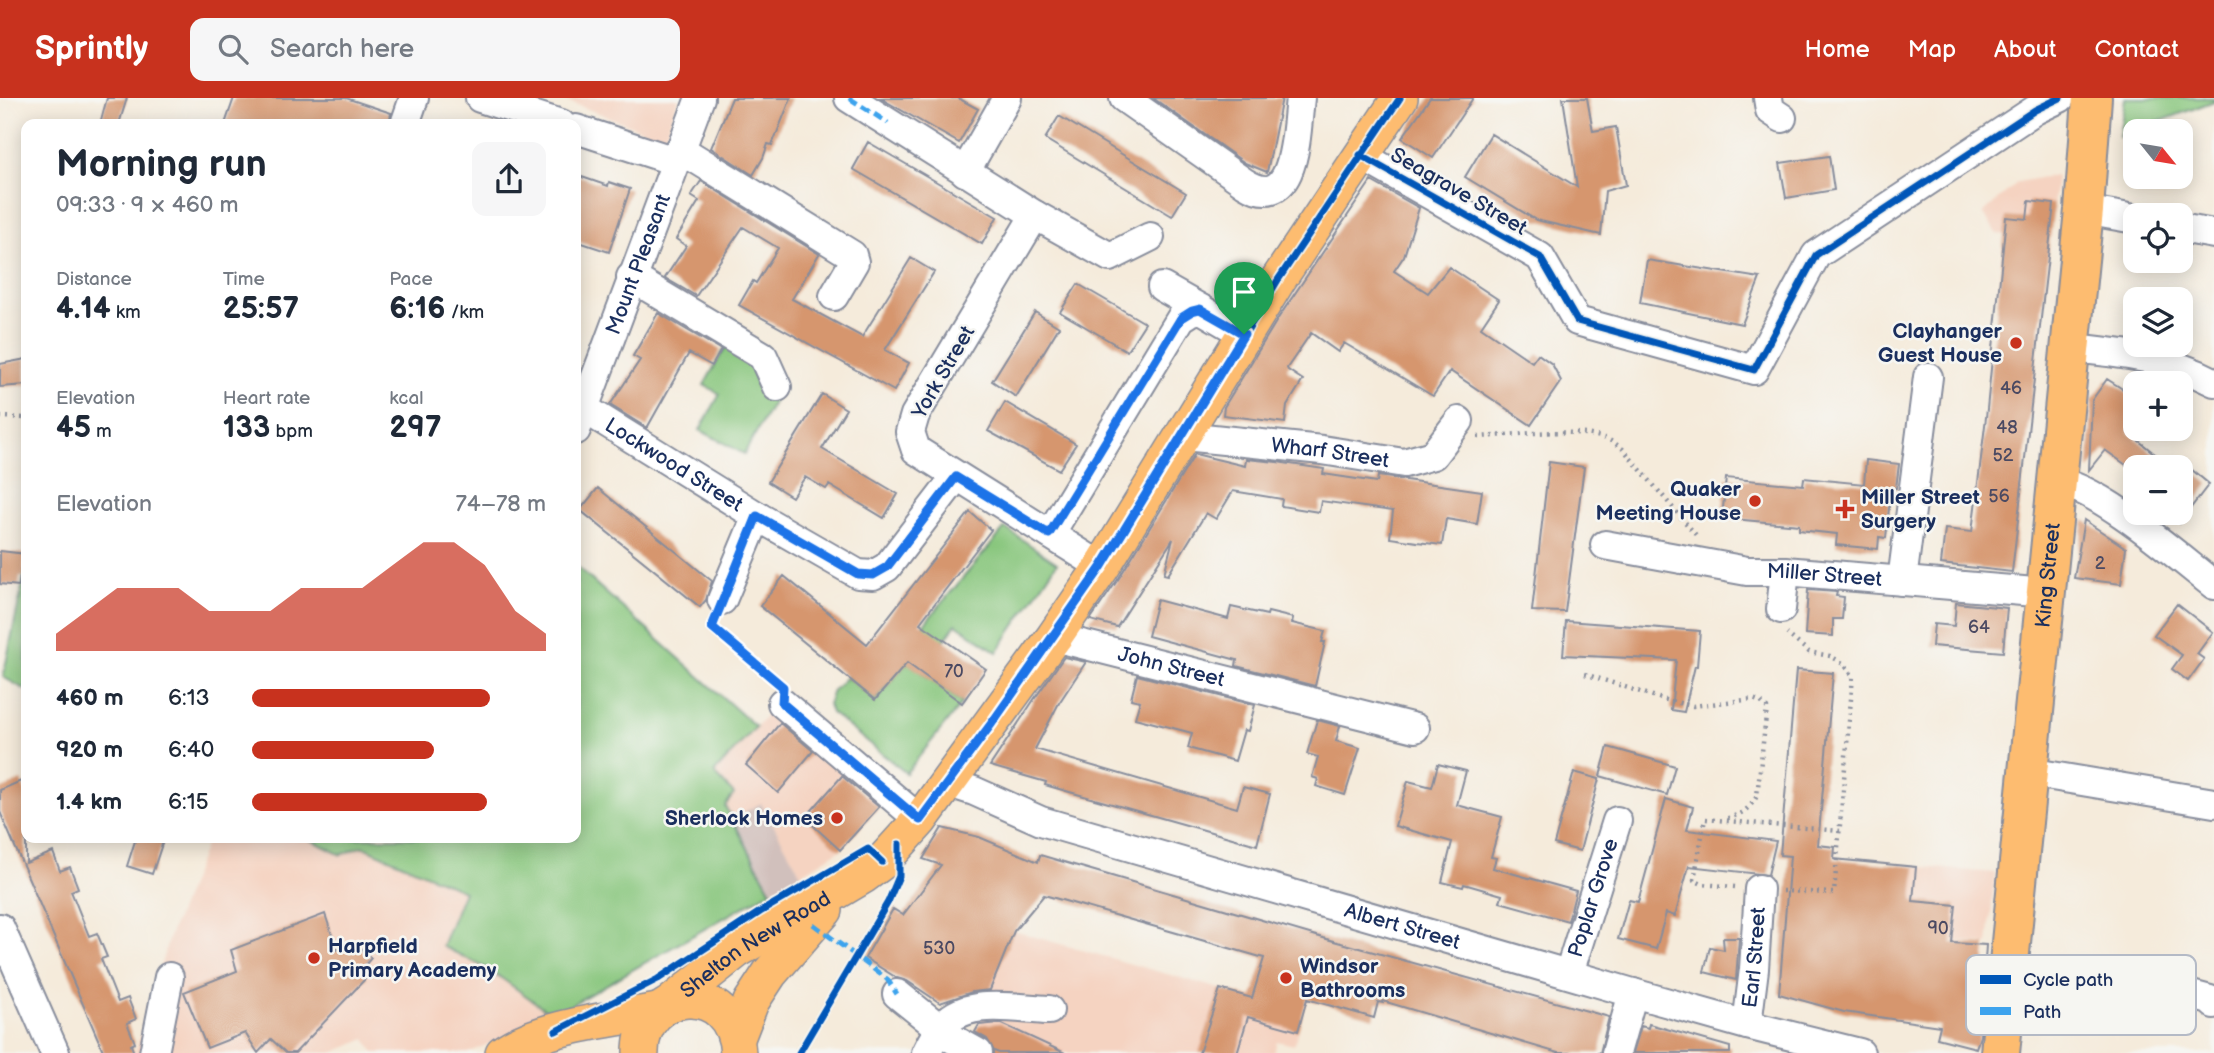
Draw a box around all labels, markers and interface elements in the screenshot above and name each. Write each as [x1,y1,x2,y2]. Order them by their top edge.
search box [190,18,680,81]
text: Sprintly [35,29,148,69]
icon: search [214,30,252,68]
text: Search here [270,34,414,65]
text: Home [1805,35,1870,64]
text: Map [1908,35,1956,64]
text: About [1994,35,2056,64]
text: Contact [2094,35,2179,64]
north arrow [2123,119,2193,189]
map controls [2123,119,2193,525]
text: Morning run [56,142,267,187]
button: share [472,142,546,216]
street label: Seagrave Street [1386,142,1532,241]
street label: Mount Pleasant [601,190,676,338]
text: 09:33 · 9 × 460 m [56,191,239,219]
button: locate [2123,203,2193,273]
pin [1214,262,1274,334]
text: Distance [56,268,132,291]
text: Time [223,268,265,291]
text: Pace [389,268,433,291]
icon: arrive [1225,273,1263,311]
button: layers [2123,287,2193,357]
text: 4.14 [56,291,111,327]
text: 25:57 [223,291,299,327]
text: 6:16 [389,291,446,327]
text: km [111,301,141,324]
text: /km [446,301,484,324]
place label: Clayhanger Guest House [1878,319,2003,368]
street label: York Street [906,321,980,424]
marker: Clayhanger Guest House [2008,335,2024,351]
button: + [2123,371,2193,441]
house number: 46 [2000,378,2022,399]
text: Elevation [56,387,135,410]
text: Heart rate [223,387,310,410]
text: kcal [389,387,423,410]
text: 45 [56,410,91,446]
text: 133 [223,410,270,446]
text: 297 [389,410,441,446]
street label: Lockwood Street [600,413,748,517]
house number: 48 [1996,417,2018,438]
text: m [91,420,112,443]
text: bpm [270,420,313,443]
street label: Wharf Street [1270,433,1391,474]
house number: 52 [1993,445,2014,466]
button: − [2123,455,2193,525]
place label: Quaker Meeting House [1596,477,1742,526]
place label: Miller Street Surgery [1861,485,1980,534]
house number: 56 [1988,486,2010,507]
text: Elevation [56,490,152,518]
text: 74–78 m [456,490,546,518]
marker: Quaker Meeting House [1747,493,1763,509]
marker: Miller Street Surgery [1835,499,1855,519]
street label: King Street [2030,521,2066,629]
house number: 2 [2095,553,2106,574]
street label: Miller Street [1767,559,1883,592]
house number: 64 [1968,617,1990,638]
street label: John Street [1115,642,1228,693]
house number: 70 [944,661,964,682]
text: 460 m [56,684,124,712]
text: 6:13 [168,684,210,712]
text: 920 m [56,736,123,764]
text: 6:40 [168,736,214,764]
text: 1.4 km [56,788,122,816]
text: 6:15 [168,788,209,816]
place label: Sherlock Homes [665,806,823,831]
marker: Sherlock Homes [829,810,845,826]
street label: Poplar Grove [1563,835,1624,960]
street label: Shelton New Road [675,886,835,1004]
street label: Albert Street [1342,898,1463,955]
street label: Earl Street [1737,906,1771,1009]
house number: 90 [1928,918,1949,939]
place label: Harpfield Primary Academy [328,934,497,983]
house number: 530 [923,938,955,959]
marker: Harpfield Primary Academy [306,950,322,966]
place label: Windsor Bathrooms [1300,954,1405,1003]
legend [1966,955,2196,1035]
text: Cycle path [2023,969,2113,992]
marker: Windsor Bathrooms [1278,970,1294,986]
text: Path [2023,1001,2061,1024]

